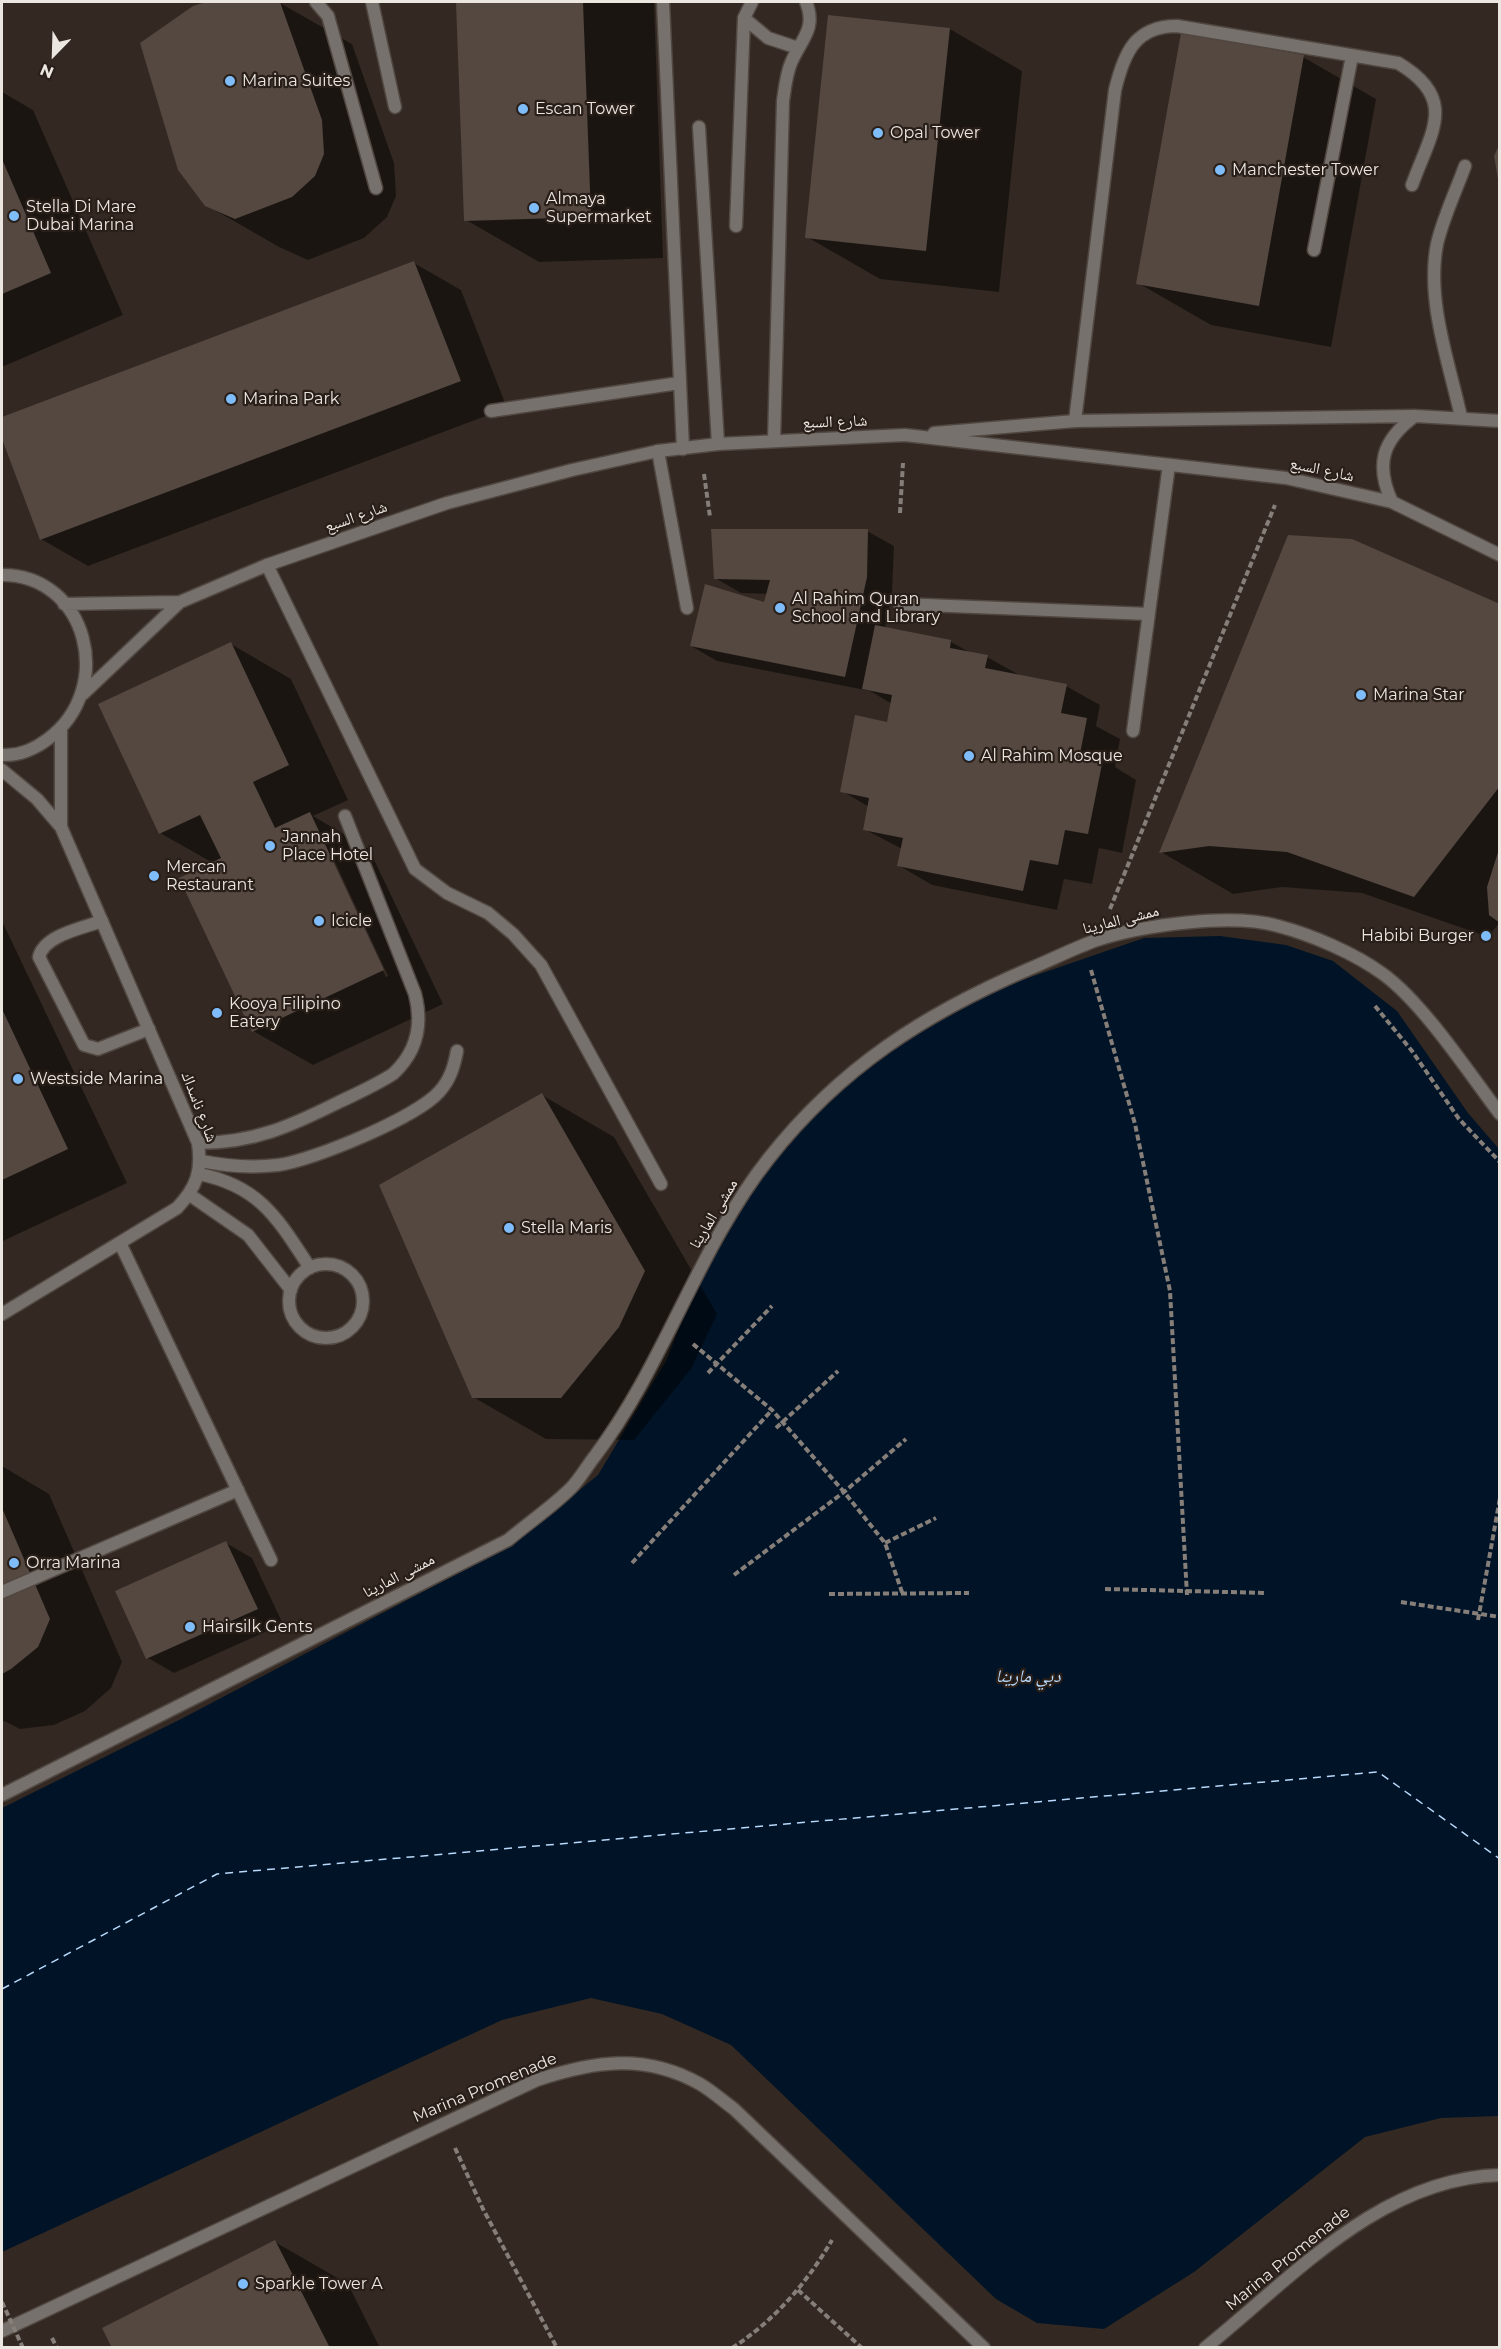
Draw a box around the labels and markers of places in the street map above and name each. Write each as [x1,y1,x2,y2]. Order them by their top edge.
place label: Marina Suites [242,71,350,91]
marker: Marina Suites [223,74,237,88]
place label: Escan Tower [535,99,635,119]
marker: Escan Tower [516,102,530,116]
place label: Opal Tower [890,123,980,143]
marker: Opal Tower [871,126,885,140]
place label: Manchester Tower [1232,160,1379,180]
marker: Manchester Tower [1213,163,1227,177]
place label: Almaya Supermarket [546,189,651,227]
place label: Stella Di Mare Dubai Marina [26,197,136,235]
marker: Almaya Supermarket [527,201,541,215]
marker: Stella Di Mare Dubai Marina [7,209,21,223]
place label: Marina Park [243,389,339,409]
marker: Marina Park [224,392,238,406]
place label: Al Rahim Quran School and Library [792,589,940,627]
marker: Al Rahim Quran School and Library [773,601,787,615]
place label: Marina Star [1373,685,1465,705]
marker: Marina Star [1354,688,1368,702]
place label: Al Rahim Mosque [981,746,1123,766]
marker: Al Rahim Mosque [962,749,976,763]
place label: Jannah Place Hotel [282,827,373,865]
marker: Jannah Place Hotel [263,839,277,853]
place label: Mercan Restaurant [166,857,254,895]
marker: Mercan Restaurant [147,869,161,883]
place label: Icicle [331,911,372,931]
marker: Icicle [312,914,326,928]
place label: Habibi Burger [1361,926,1474,946]
marker: Habibi Burger [1479,929,1493,943]
place label: Kooya Filipino Eatery [229,994,341,1032]
marker: Kooya Filipino Eatery [210,1006,224,1020]
place label: Westside Marina [30,1069,163,1089]
marker: Westside Marina [11,1072,25,1086]
place label: Stella Maris [521,1218,612,1238]
marker: Stella Maris [502,1221,516,1235]
place label: Orra Marina [26,1553,121,1573]
marker: Orra Marina [7,1556,21,1570]
place label: Hairsilk Gents [202,1617,312,1637]
marker: Hairsilk Gents [183,1620,197,1634]
place label: Sparkle Tower A [255,2274,383,2294]
marker: Sparkle Tower A [236,2277,250,2291]

